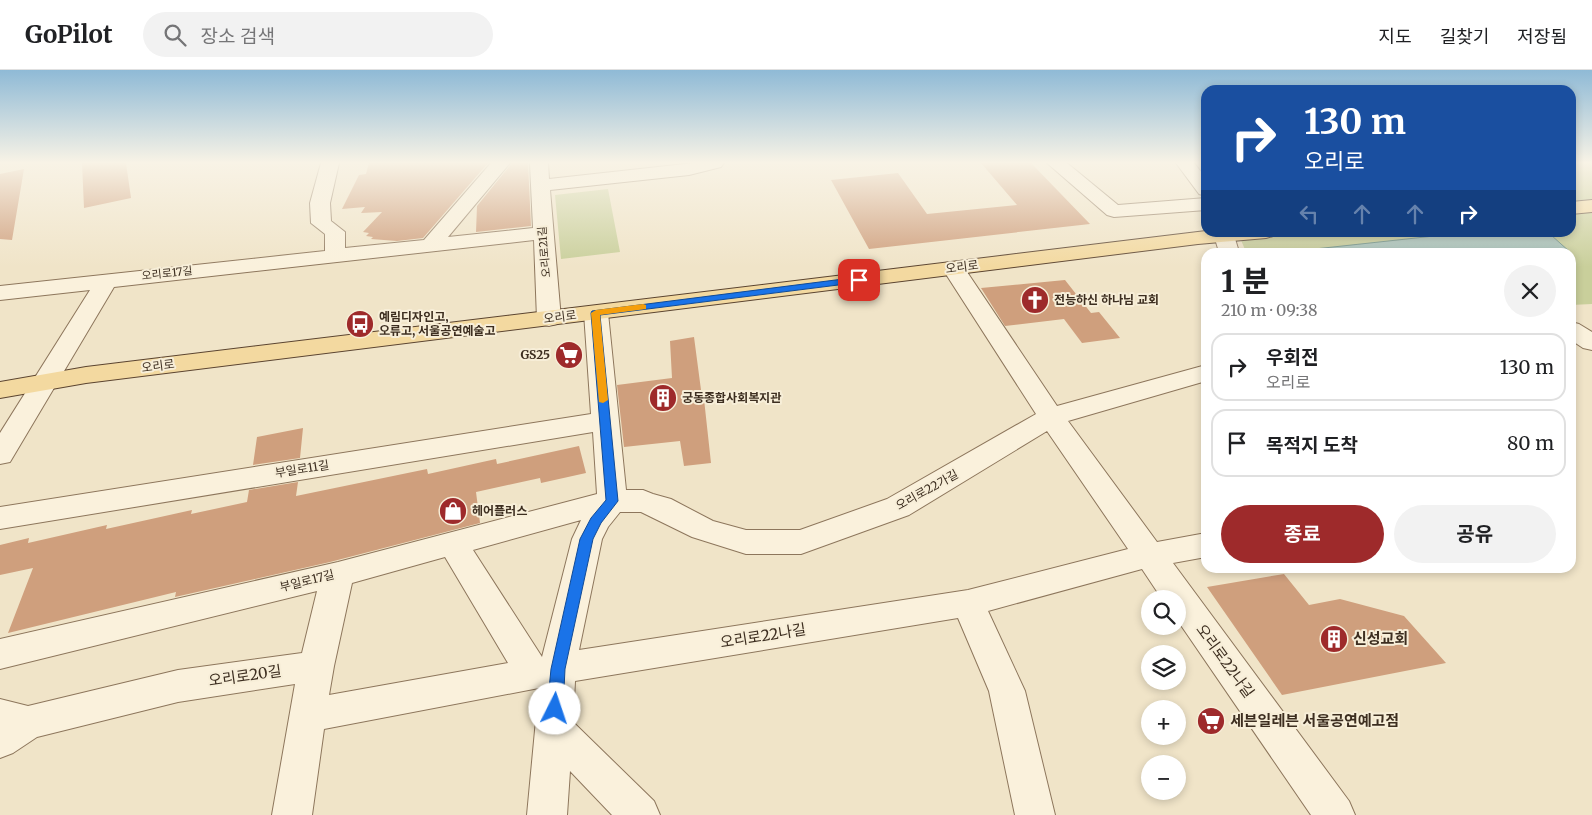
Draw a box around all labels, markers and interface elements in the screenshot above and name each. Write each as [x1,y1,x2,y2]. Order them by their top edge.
search box [143,12,493,57]
text: GoPilot [25,19,113,50]
icon: search [161,21,189,49]
text: 장소 검색 [201,24,275,48]
text: 지도 [1379,25,1412,48]
text: 길찾기 [1440,25,1489,48]
text: 저장됨 [1517,25,1567,48]
text: 130 m [1304,100,1406,144]
icon: right [1221,105,1286,170]
text: 오리로 [1304,147,1365,175]
icon: left [1295,200,1323,228]
icon: ahead [1348,200,1376,228]
icon: ahead [1401,200,1429,228]
icon: right [1454,200,1482,228]
street label: 오리로21길 [535,226,553,278]
street label: 오리로 [945,257,979,276]
pin [838,259,880,301]
text: 1 분 [1221,262,1270,300]
street label: 오리로17길 [141,263,193,283]
button: close [1504,265,1556,317]
icon: arrive [845,266,873,294]
church icon: 전능하신 하나님 교회 [1020,285,1050,315]
place label: 전능하신 하나님 교회 [1054,292,1159,307]
text: 210 m · 09:38 [1221,300,1317,320]
street label: 오리로 [543,307,577,326]
bus stop icon: 예림디자인고, 오류고, 서울공연예술고 [345,309,375,339]
place label: 예림디자인고, 오류고, 서울공연예술고 [379,309,496,338]
supermarket icon: GS25 [554,340,584,370]
text: 우회전 [1266,345,1318,369]
place label: GS25 [520,347,550,362]
icon: right [1223,353,1251,381]
text: 130 m [1500,355,1554,379]
street label: 오리로 [141,356,175,375]
text: 오리로 [1266,372,1310,392]
building icon: 궁동종합사회복지관 [648,383,678,413]
place label: 궁동종합사회복지관 [682,390,781,405]
icon: arrive [1223,429,1251,457]
text: 80 m [1507,431,1554,455]
text: 목적지 도착 [1266,433,1358,457]
street label: 부일로11길 [274,457,330,480]
street label: 오리로22가길 [893,466,961,513]
shop icon: 헤어플러스 [438,496,468,526]
place label: 헤어플러스 [472,503,527,518]
button: 종료 [1221,505,1384,563]
button: 공유 [1394,505,1556,563]
street label: 부일로17길 [278,566,336,595]
map controls [1141,590,1186,800]
button: search [1141,590,1186,635]
street label: 오리로22나길 [719,619,807,652]
street label: 오리로22나길 [1192,620,1259,701]
building icon: 신성교회 [1319,624,1349,654]
place label: 신성교회 [1353,629,1408,648]
button: layers [1141,645,1186,690]
street label: 오리로20길 [207,661,283,690]
position arrow [528,682,580,734]
button: + [1141,700,1186,745]
supermarket icon: 세븐일레븐 서울공연예고점 [1196,706,1226,736]
place label: 세븐일레븐 서울공연예고점 [1230,711,1399,730]
button: − [1141,755,1186,800]

